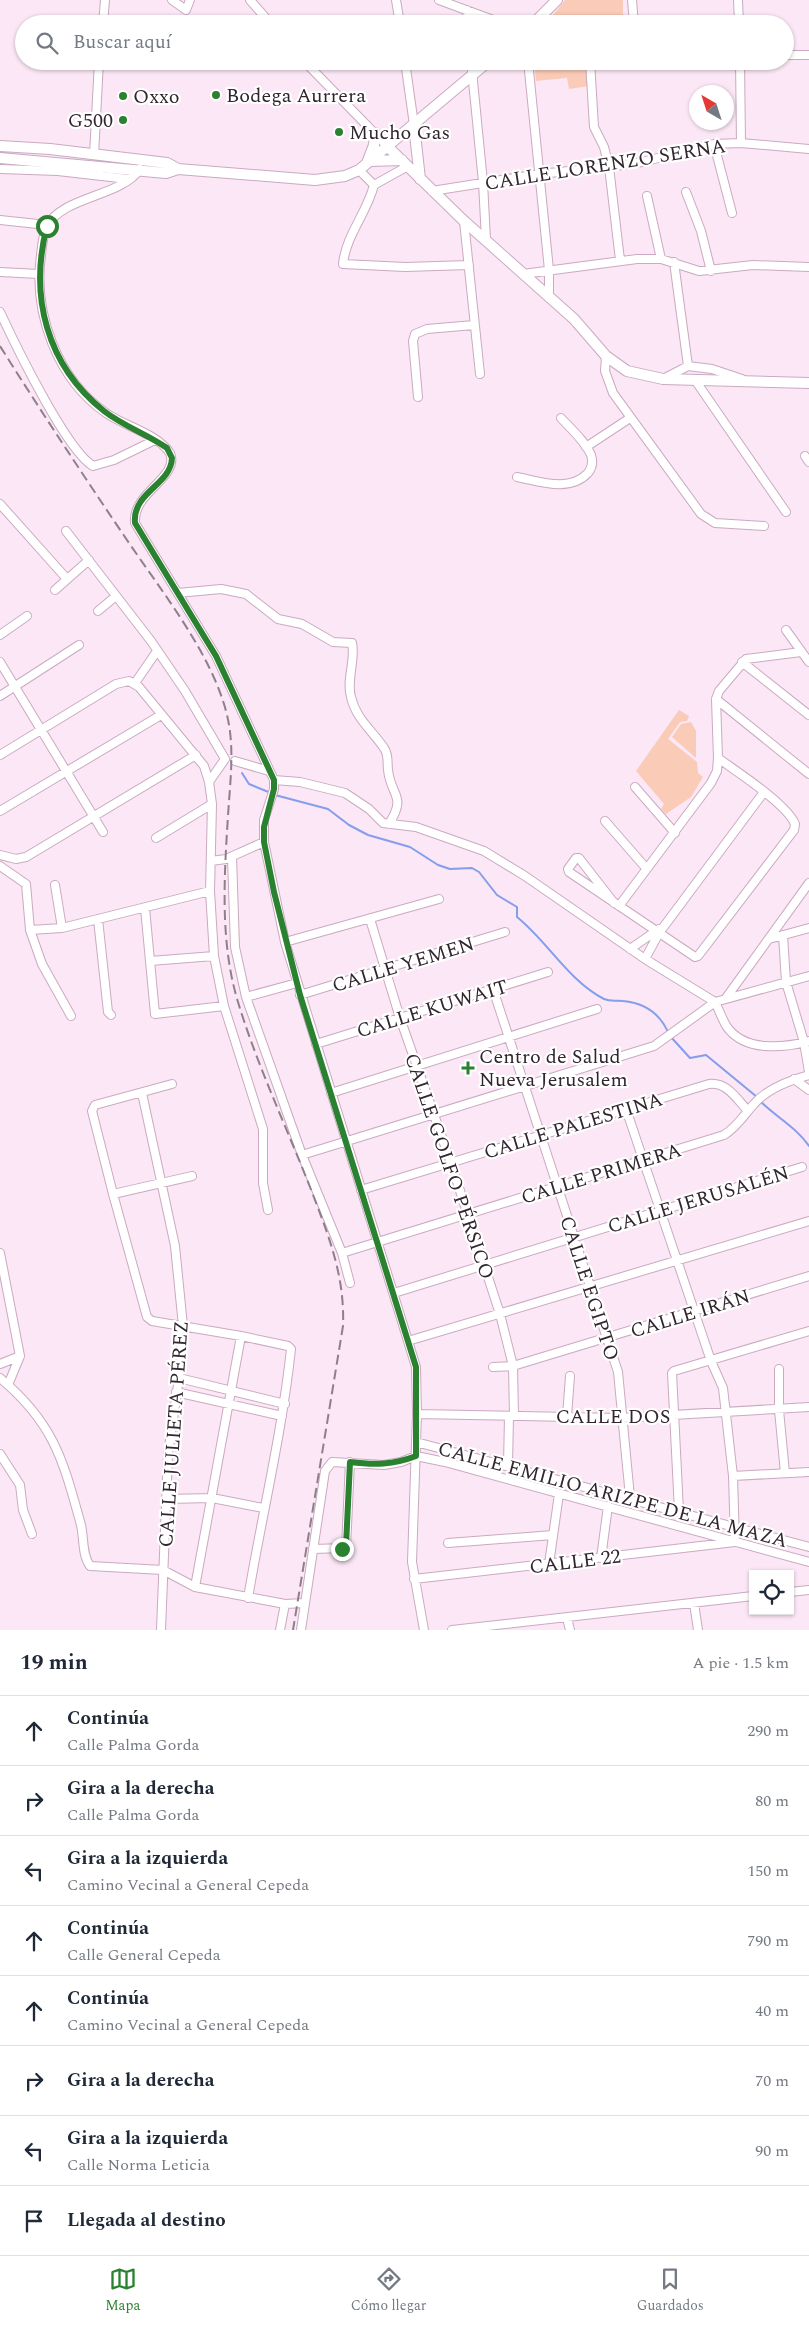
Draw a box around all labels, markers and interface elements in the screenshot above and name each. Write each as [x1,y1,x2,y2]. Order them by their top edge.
search box [15,15,794,70]
text: Buscar aquí [73,28,172,57]
icon: search [33,29,61,57]
place label: Bodega Aurrera [226,81,366,111]
place label: Oxxo [133,82,180,112]
north arrow [689,85,734,130]
marker: Bodega Aurrera [210,89,222,101]
marker: Oxxo [117,90,129,102]
place label: G500 [68,106,113,136]
marker: G500 [117,114,129,126]
place label: Mucho Gas [349,118,450,148]
marker: Mucho Gas [333,126,345,138]
street label: CALLE LORENZO SERNA [482,131,728,199]
route start [36,215,59,238]
street label: CALLE YEMEN [328,929,478,1001]
street label: CALLE KUWAIT [353,972,512,1046]
place label: Centro de Salud Nueva Jerusalem [479,1042,628,1095]
street label: CALLE GOLFO PÉRSICO [396,1049,502,1283]
marker: Centro de Salud Nueva Jerusalem [461,1061,475,1075]
street label: CALLE PALESTINA [480,1084,667,1167]
street label: CALLE PRIMERA [517,1135,685,1213]
street label: CALLE JERUSALÉN [604,1158,793,1242]
street label: CALLE EGIPTO [552,1212,627,1365]
street label: CALLE IRÁN [627,1281,754,1346]
street label: CALLE JULIETA PÉREZ [151,1320,197,1548]
street label: CALLE DOS [556,1402,670,1432]
street label: CALLE EMILIO ARIZPE DE LA MAZA [434,1434,791,1556]
route end [331,1538,354,1561]
street label: CALLE 22 [528,1541,623,1582]
map controls [749,1570,794,1615]
button: locate [749,1570,794,1615]
text: 19 min [20,1647,88,1679]
text: A pie · 1.5 km [692,1651,789,1675]
text: Continúa [67,1704,149,1733]
icon: ahead [20,1717,48,1745]
text: 290 m [747,1719,789,1743]
text: Calle Palma Gorda [67,1733,199,1757]
text: Gira a la derecha [67,1774,214,1803]
icon: right [20,1787,48,1815]
text: 80 m [755,1789,789,1813]
text: Calle Palma Gorda [67,1803,199,1827]
text: Gira a la izquierda [67,1844,228,1873]
icon: left [20,1857,48,1885]
text: 150 m [747,1859,789,1883]
text: Camino Vecinal a General Cepeda [67,1873,309,1897]
text: Continúa [67,1914,149,1943]
icon: ahead [20,1927,48,1955]
text: 790 m [747,1929,789,1953]
text: Calle General Cepeda [67,1943,221,1967]
text: Continúa [67,1984,149,2013]
icon: ahead [20,1997,48,2025]
text: 40 m [755,1999,789,2023]
text: Camino Vecinal a General Cepeda [67,2013,309,2037]
text: Gira a la derecha [67,2066,214,2095]
icon: right [20,2067,48,2095]
text: 70 m [755,2069,789,2093]
text: Gira a la izquierda [67,2124,228,2153]
icon: left [20,2137,48,2165]
text: 90 m [755,2139,789,2163]
text: Calle Norma Leticia [67,2153,210,2177]
text: Llegada al destino [67,2206,226,2235]
icon: arrive [20,2207,48,2235]
tab: Mapa [105,2265,140,2316]
tab: Cómo llegar [351,2265,426,2316]
tab: Guardados [637,2265,704,2316]

